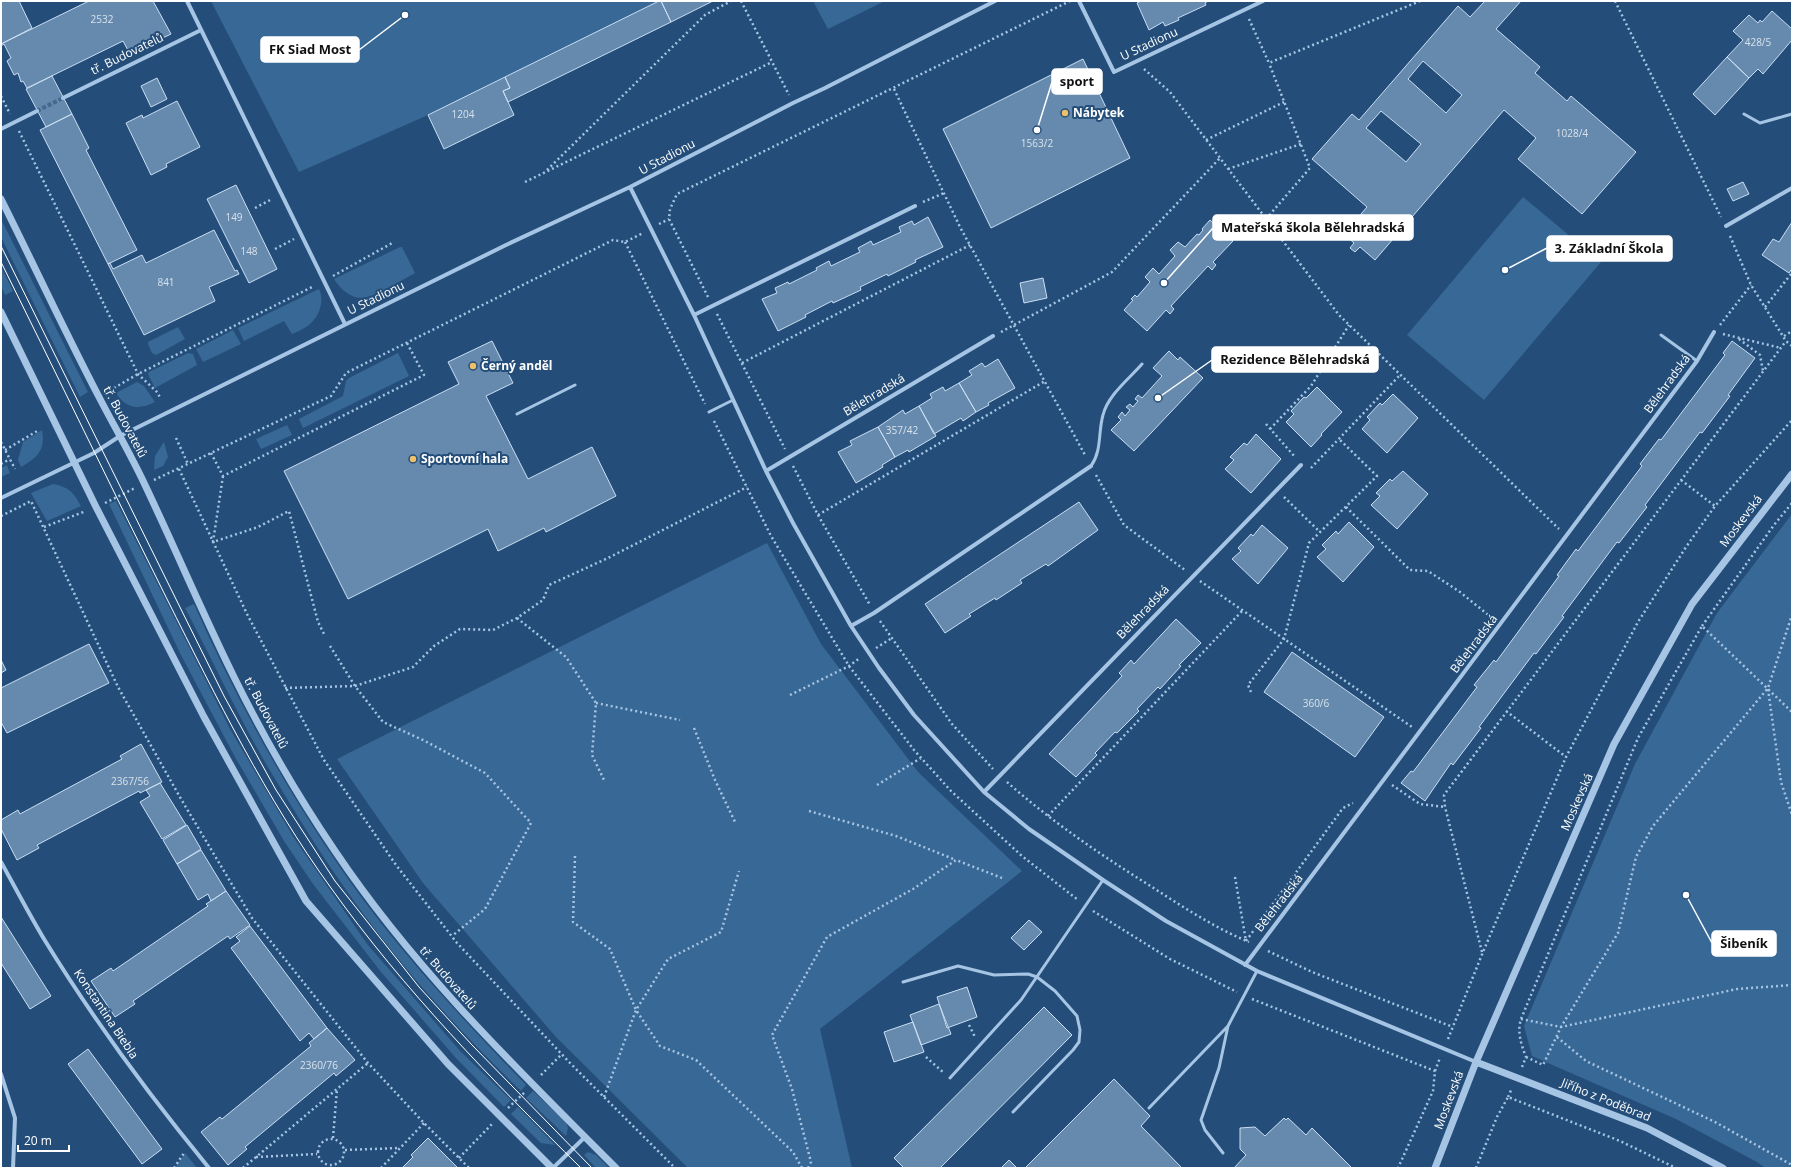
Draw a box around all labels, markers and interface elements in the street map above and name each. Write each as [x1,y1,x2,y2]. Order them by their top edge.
house number: 2532 [91,12,114,26]
street label: U Stadionu [1117,23,1180,64]
street label: tř. Budovatelů [87,29,166,79]
house number: 428/5 [1745,35,1772,49]
callout: FK Siad Most [261,37,359,62]
text: FK Siad Most [269,40,351,58]
callout: sport [1052,69,1102,94]
text: sport [1060,72,1094,90]
place label: Nábytek [1073,104,1125,121]
house number: 1204 [452,107,475,121]
marker: Nábytek [1060,108,1070,118]
house number: 1028/4 [1556,126,1588,140]
street label: U Stadionu [636,135,698,179]
house number: 1563/2 [1021,136,1053,150]
house number: 149 [225,210,243,224]
callout: Mateřská škola Bělehradská [1213,215,1413,240]
text: Mateřská škola Bělehradská [1221,218,1405,236]
callout: 3. Základní Škola [1547,236,1672,261]
text: 3. Základní Škola [1555,239,1663,257]
house number: 148 [240,244,258,258]
house number: 841 [157,275,175,289]
street label: U Stadionu [344,276,407,319]
callout: Rezidence Bělehradská [1212,347,1378,372]
text: Rezidence Bělehradská [1220,350,1370,368]
street label: Bělehradská [1639,351,1694,417]
place label: Černý anděl [481,357,553,374]
marker: Černý anděl [468,361,478,371]
street label: Bělehradská [840,369,908,420]
street label: tř. Budovatelů [99,383,152,461]
house number: 357/42 [886,423,918,437]
place label: Sportovní hala [421,450,508,467]
marker: Sportovní hala [408,454,418,464]
street label: Moskevská [1715,491,1766,550]
street label: Bělehradská [1112,581,1173,642]
street label: Bělehradská [1446,611,1501,676]
street label: tř. Budovatelů [240,674,293,752]
house number: 360/6 [1303,696,1330,710]
street label: Moskevská [1556,770,1597,833]
house number: 2367/56 [111,774,149,788]
street label: Bělehradská [1251,870,1307,935]
callout: Šibeník [1712,931,1776,956]
text: Šibeník [1720,934,1769,952]
street label: tř. Budovatelů [416,942,481,1013]
street label: Konstantina Biebla [70,965,143,1062]
house number: 2360/76 [300,1058,338,1072]
street label: Moskevská [1430,1068,1467,1132]
street label: Jiřího z Poděbrad [1558,1073,1654,1125]
scale bar [18,1127,69,1153]
text: 20 m [24,1132,52,1149]

